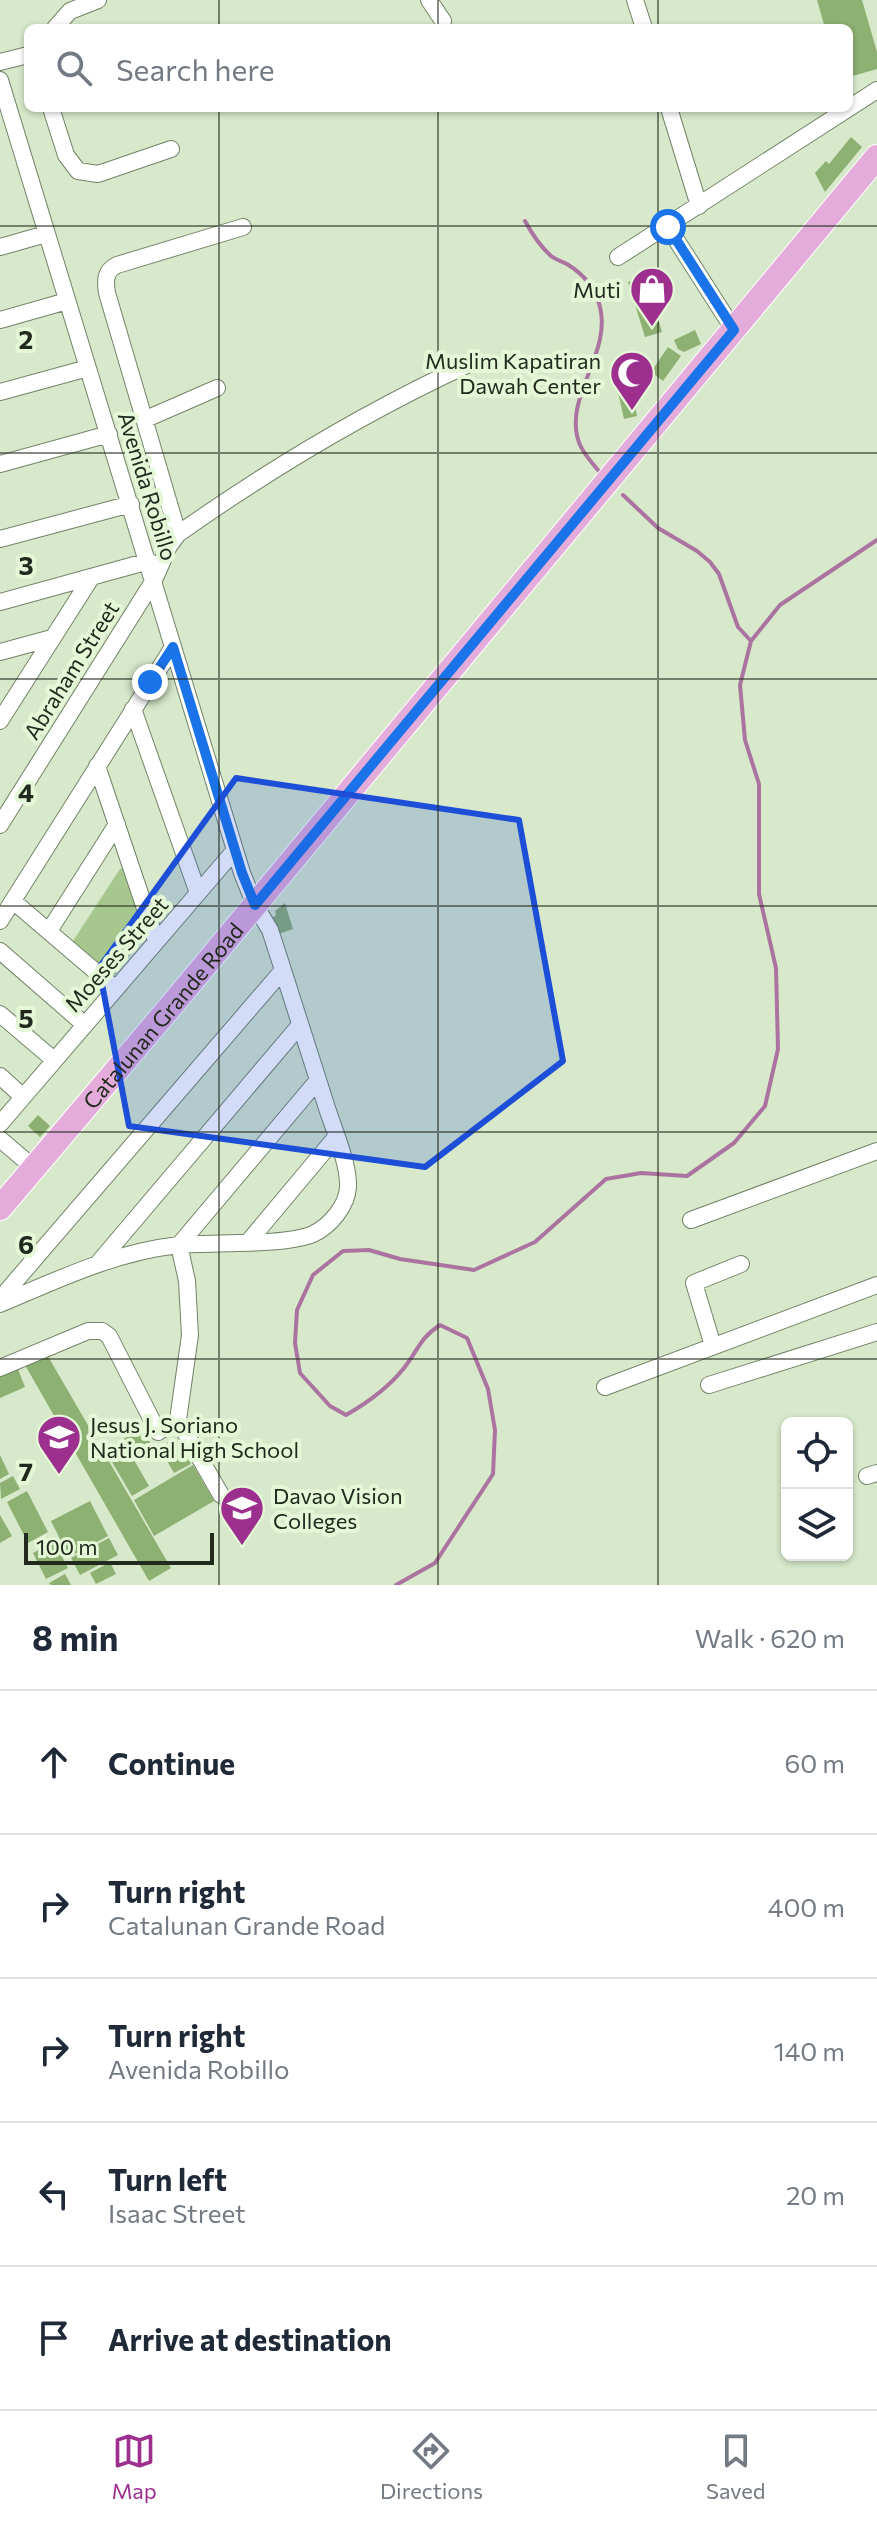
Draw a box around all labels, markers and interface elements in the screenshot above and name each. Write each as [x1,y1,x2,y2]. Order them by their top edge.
search box [24,24,853,112]
icon: search [52,46,96,90]
text: Search here [116,50,275,87]
route start [650,209,686,245]
shop icon: Muti [628,265,676,328]
place label: Muti [573,276,621,303]
text: 2 [19,323,33,354]
place label: Muslim Kapatiran Dawah Center [425,347,601,399]
mosque icon: Muslim Kapatiran Dawah Center [608,349,656,412]
street label: Avenida Robillo [113,409,183,563]
text: 3 [18,549,34,580]
street label: Abraham Street [18,596,124,744]
route end [132,664,168,700]
text: 4 [18,776,34,807]
street label: Moeses Street [59,891,173,1017]
street label: Catalunan Grande Road [77,917,248,1114]
text: 5 [18,1002,34,1033]
text: 6 [18,1228,34,1259]
place label: Jesus J. Soriano National High School [90,1411,299,1463]
school or university icon: Jesus J. Soriano National High School [35,1413,83,1476]
map controls [781,1417,853,1561]
button: locate [781,1417,853,1489]
text: 7 [19,1455,33,1486]
place label: Davao Vision Colleges [273,1482,403,1534]
school or university icon: Davao Vision Colleges [218,1484,266,1547]
button: layers [781,1489,853,1561]
scale bar [24,1529,214,1565]
text: 100 m [36,1533,98,1560]
text: 8 min [32,1616,118,1658]
text: Walk · 620 m [695,1622,845,1653]
icon: ahead [32,1740,76,1784]
text: Continue [108,1744,235,1781]
text: 60 m [785,1747,845,1778]
text: Turn right [108,1872,245,1909]
icon: right [32,1884,76,1928]
text: 400 m [768,1891,845,1922]
text: Catalunan Grande Road [108,1909,385,1940]
text: Turn right [108,2016,245,2053]
icon: right [32,2028,76,2072]
text: 140 m [774,2035,845,2066]
text: Avenida Robillo [108,2053,290,2084]
text: Turn left [108,2160,227,2197]
icon: left [32,2172,76,2216]
text: 20 m [786,2179,845,2210]
text: Isaac Street [108,2197,246,2228]
icon: arrive [32,2316,76,2360]
text: Arrive at destination [108,2320,392,2357]
tab: Map [112,2429,157,2504]
tab: Directions [380,2429,483,2504]
tab: Saved [706,2429,765,2504]

